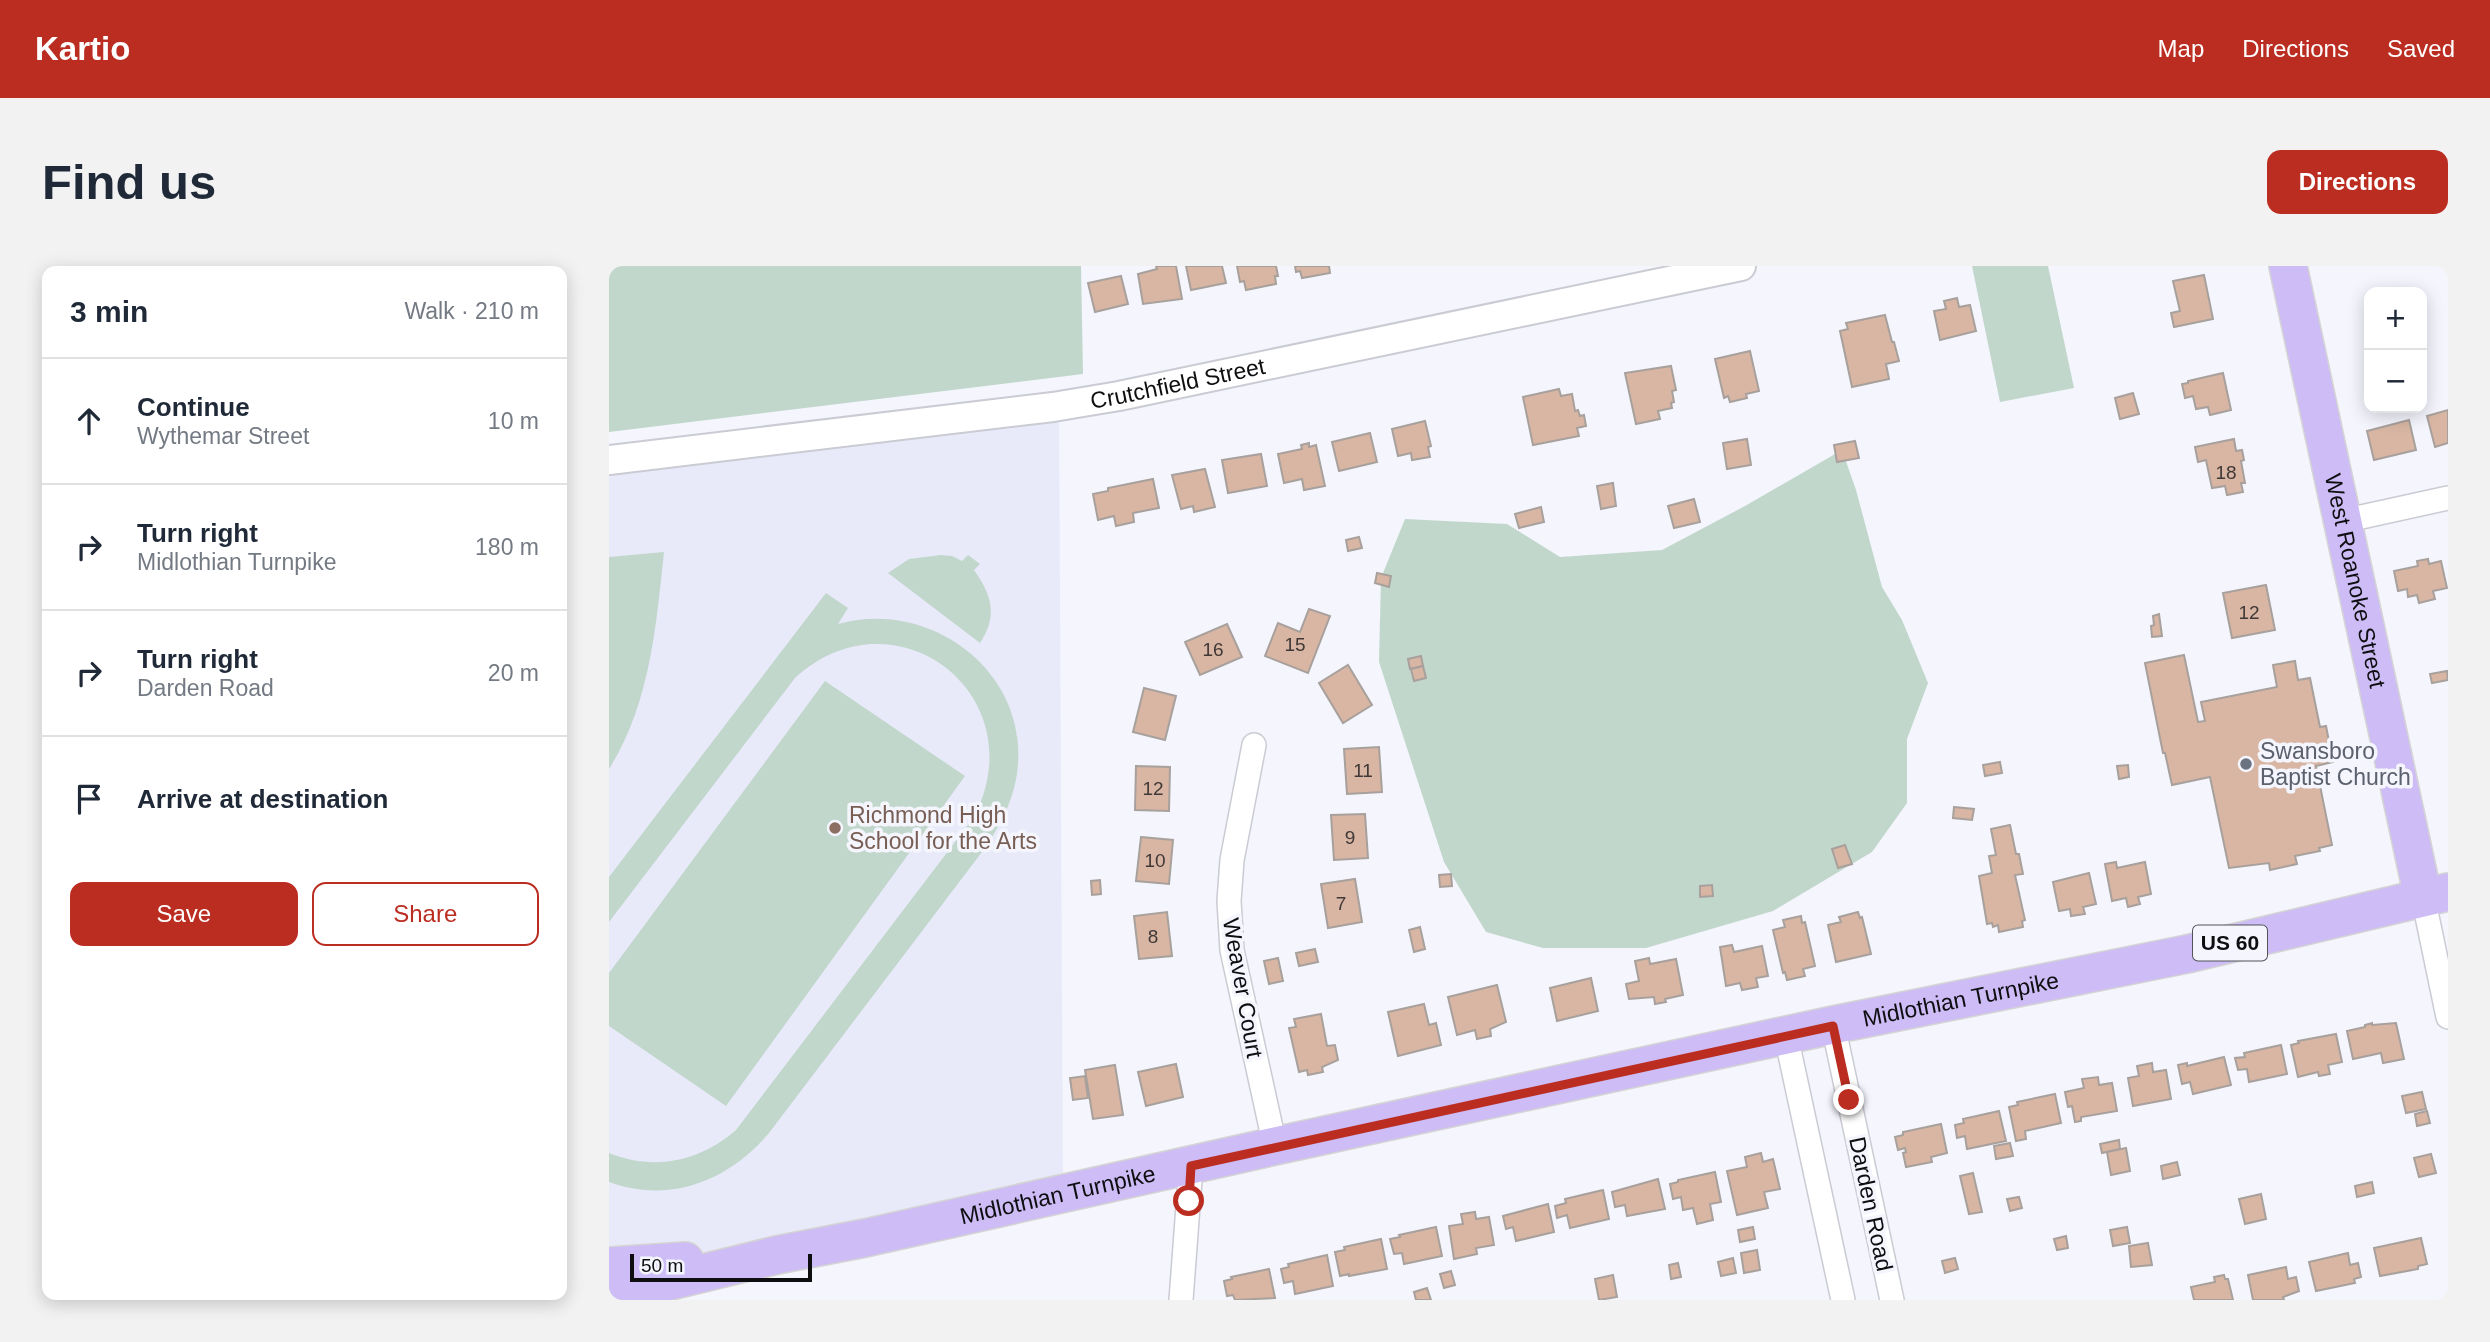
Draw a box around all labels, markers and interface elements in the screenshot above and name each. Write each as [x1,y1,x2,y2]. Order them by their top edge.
text: Kartio [35,30,130,67]
text: Map [2158,35,2204,62]
text: Directions [2242,35,2349,62]
text: Saved [2387,35,2455,62]
button: Directions [2267,150,2448,214]
text: Find us [42,155,216,209]
map controls [2364,287,2427,413]
button: + [2364,287,2427,350]
text: 3 min [70,295,148,328]
text: Walk · 210 m [404,298,539,324]
button: − [2364,350,2427,413]
street label: Crutchfield Street [1088,353,1268,414]
text: Continue [137,392,250,422]
icon: ahead [70,402,108,440]
text: 10 m [488,408,539,434]
text: Wythemar Street [137,423,309,449]
house number: 18 [2215,462,2237,483]
street label: West Roanoke Street [2320,471,2391,691]
text: Turn right [137,518,258,548]
icon: right [70,528,108,566]
text: 180 m [475,534,539,560]
text: Midlothian Turnpike [137,549,336,575]
house number: 12 [2238,602,2260,623]
house number: 15 [1284,634,1306,655]
house number: 16 [1202,639,1224,660]
text: Turn right [137,644,258,674]
icon: right [70,654,108,692]
text: 20 m [488,660,539,686]
text: Darden Road [137,675,274,701]
place label: Swansboro Baptist Church [2260,738,2411,790]
marker: Swansboro Baptist Church [2238,756,2254,772]
house number: 11 [1353,760,1373,781]
house number: 12 [1142,778,1164,799]
icon: arrive [70,780,108,818]
text: Arrive at destination [137,784,388,814]
place label: Richmond High School for the Arts [849,802,1037,854]
marker: Richmond High School for the Arts [827,820,843,836]
house number: 9 [1345,827,1355,848]
house number: 10 [1144,850,1166,871]
button: Save [70,882,298,946]
button: Share [312,882,539,946]
house number: 7 [1336,893,1346,914]
street label: Weaver Court [1218,916,1268,1061]
house number: 8 [1148,926,1158,947]
road number: US 60 [2193,926,2267,960]
street label: Midlothian Turnpike [1860,967,2061,1032]
route end [1833,1084,1864,1115]
street label: Darden Road [1844,1134,1898,1274]
street label: Midlothian Turnpike [957,1160,1158,1229]
route start [1173,1185,1204,1216]
scale bar [630,1251,812,1283]
text: 50 m [641,1255,683,1276]

